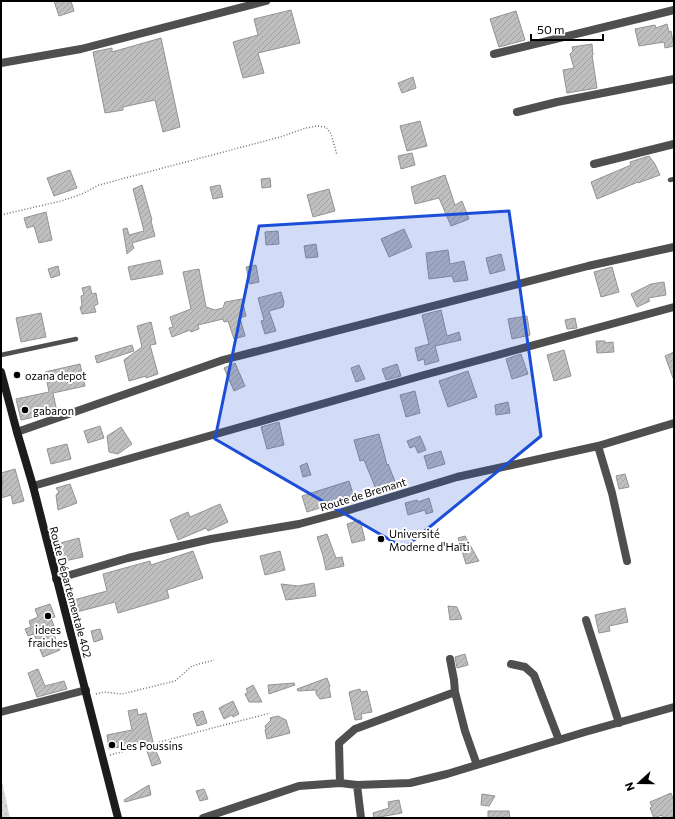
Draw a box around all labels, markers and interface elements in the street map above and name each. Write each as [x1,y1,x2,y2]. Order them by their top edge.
scale bar [531,16,603,42]
text: 50 m [537,22,565,36]
place label: ozana depot [25,369,87,382]
marker: ozana depot [12,370,22,380]
place label: gabaron [33,404,74,417]
marker: gabaron [20,405,30,415]
street label: Route de Bremant [318,475,408,513]
street label: Route Départementale 402 [47,525,95,659]
place label: Université Moderne d'Haïti [389,527,470,553]
marker: Université Moderne d'Haïti [376,534,386,544]
marker: idees fraiches [43,611,53,621]
place label: idees fraiches [28,623,68,649]
place label: Les Poussins [120,739,183,752]
marker: Les Poussins [107,740,117,750]
north arrow [619,763,659,803]
text: N [622,781,637,793]

